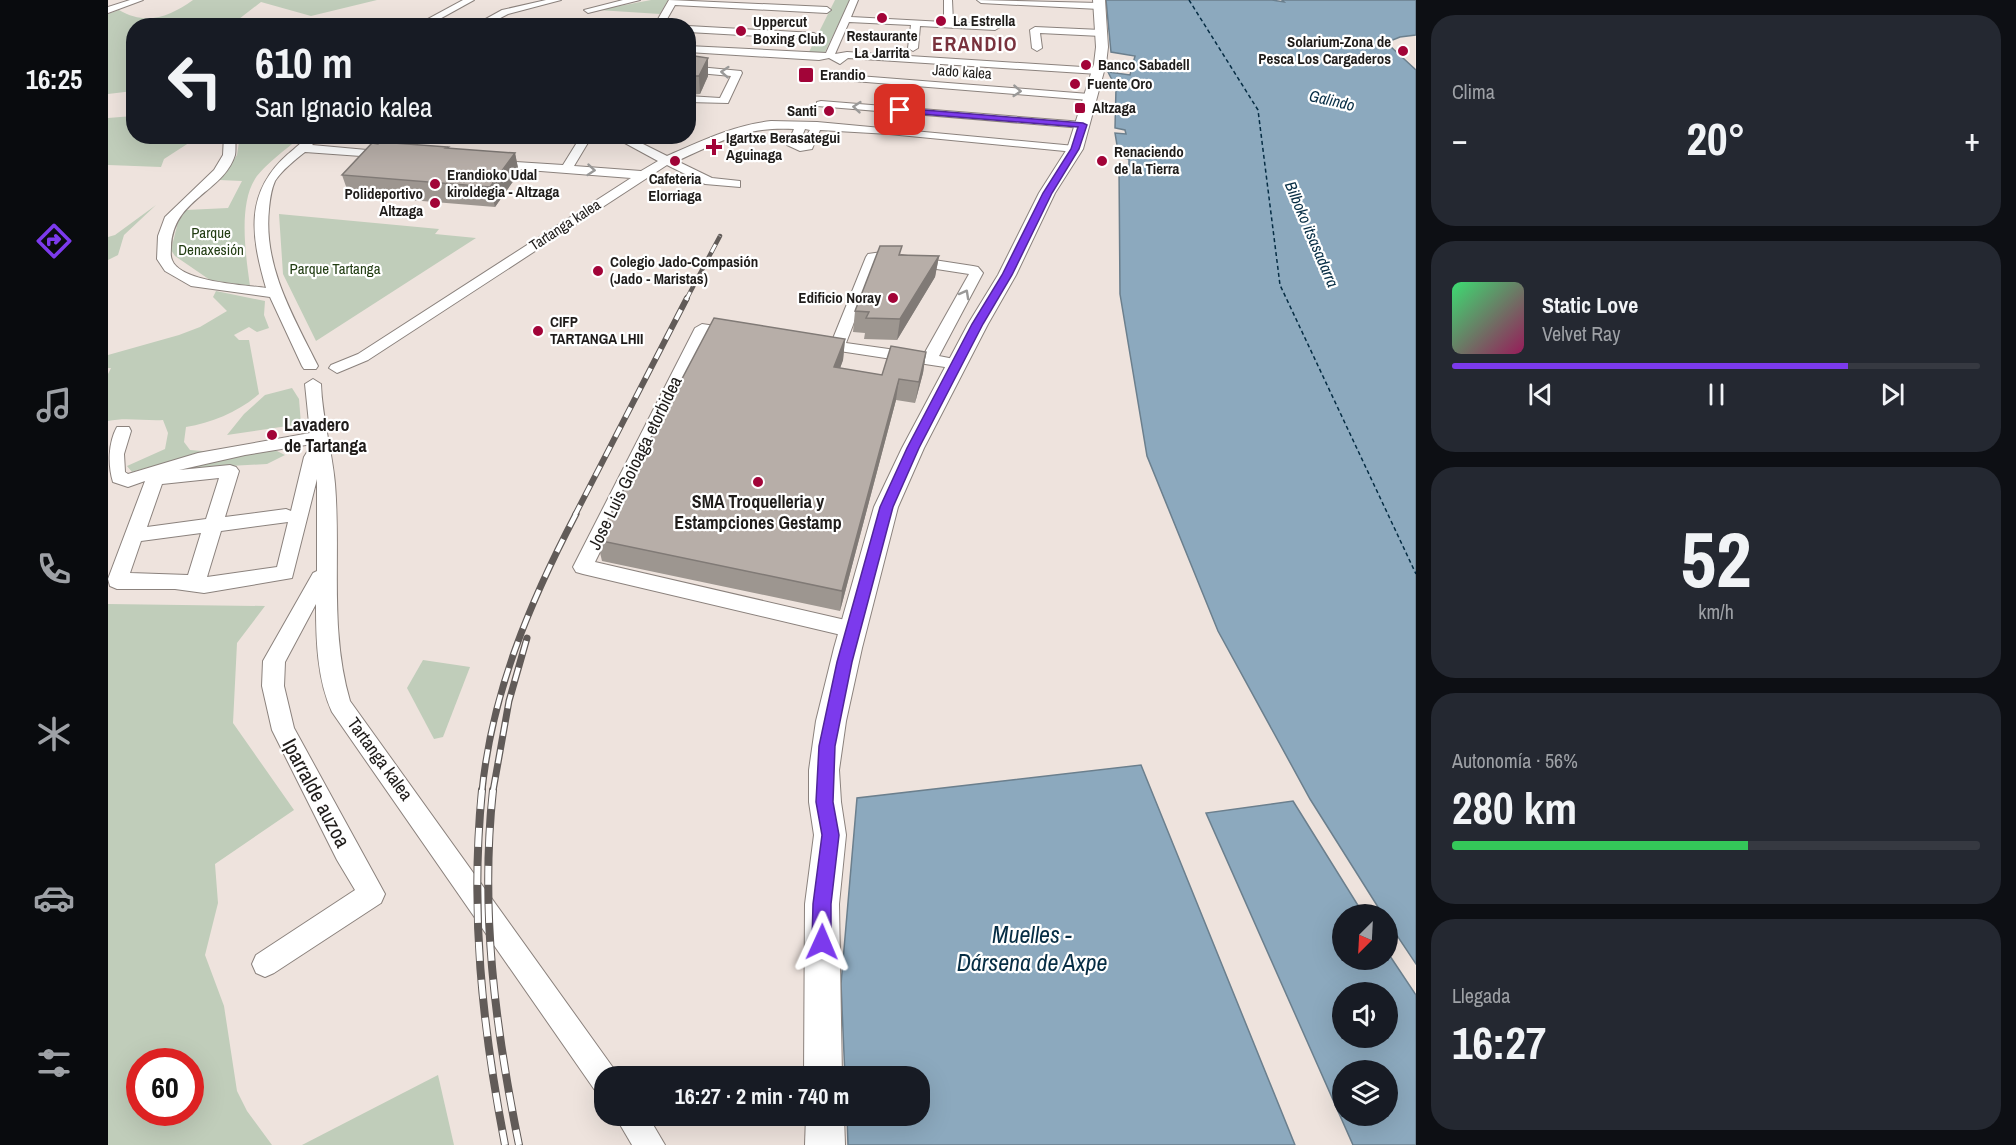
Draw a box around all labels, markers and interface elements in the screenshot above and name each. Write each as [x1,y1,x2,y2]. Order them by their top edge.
place label: La Estrella [953,10,1015,31]
place label: Uppercut Boxing Club [753,11,825,49]
marker: Restaurante La Jarrita [875,11,889,25]
marker: La Estrella [934,14,948,28]
marker: Uppercut Boxing Club [734,24,748,38]
place label: Restaurante La Jarrita [846,25,918,63]
district label: ERANDIO [932,30,1018,57]
place label: Solarium-Zona de Pesca Los Cargaderos [1258,31,1391,69]
text: 610 m [255,35,353,91]
icon: left [156,42,234,120]
marker: Solarium-Zona de Pesca Los Cargaderos [1396,44,1410,58]
place label: Banco Sabadell [1098,54,1190,75]
marker: Banco Sabadell [1079,58,1093,72]
street label: Jado kalea [932,59,993,84]
text: 16:25 [26,61,82,97]
place label: Erandio [820,64,866,85]
one-way arrow [721,65,730,78]
marker: Erandio [797,66,815,84]
place label: Fuente Oro [1087,73,1153,94]
marker: Fuente Oro [1068,77,1082,91]
text: Clima [1452,78,1495,105]
pin [874,84,925,135]
one-way arrow [1013,84,1022,97]
water label: Galindo [1307,84,1357,116]
text: San Ignacio kalea [255,89,432,125]
icon: arrive [883,93,916,126]
place label: Altzaga [1092,97,1136,118]
place label: Santi [787,100,817,121]
one-way arrow [853,101,862,114]
marker: Altzaga [1073,101,1087,115]
marker: Santi [822,104,836,118]
text: 20° [1686,108,1746,169]
text: − [1452,117,1468,161]
text: + [1964,117,1980,161]
place label: Igartxe Berasategui Aguinaga [726,127,840,165]
marker: Igartxe Berasategui Aguinaga [707,140,721,154]
place label: Renaciendo de la Tierra [1114,141,1184,179]
marker: Cafeteria Elorriaga [668,154,682,168]
marker: Renaciendo de la Tierra [1095,154,1109,168]
place label: Erandioko Udal kiroldegia - Altzaga [447,164,559,202]
one-way arrow [586,164,595,177]
place label: Cafeteria Elorriaga [648,168,702,206]
marker: Erandioko Udal kiroldegia - Altzaga [428,177,442,191]
water label: Bilboko itsasadarra [1280,178,1344,290]
place label: Polideportivo Altzaga [344,183,423,221]
street label: Tartanga kalea [525,194,605,255]
marker: Polideportivo Altzaga [428,196,442,210]
icon: directions [33,220,75,262]
park label: Parque Denaxesión [178,222,244,260]
place label: Colegio Jado-Compasión (Jado - Maristas) [610,251,758,289]
park label: Parque Tartanga [290,258,381,279]
marker: Colegio Jado-Compasión (Jado - Maristas) [591,264,605,278]
place label: Edificio Noray [798,287,881,308]
one-way arrow [958,290,969,300]
text: Static Love [1542,290,1638,320]
marker: Edificio Noray [886,291,900,305]
place label: CIFP TARTANGA LHII [550,311,643,349]
text: Velvet Ray [1542,320,1620,347]
marker: CIFP TARTANGA LHII [531,324,545,338]
street label: Jose Luis Goioaga etorbidea [582,372,688,554]
icon: previous [1524,378,1557,411]
icon: pause [1700,378,1733,411]
icon: next [1876,378,1909,411]
icon: music [33,384,75,426]
place label: Lavadero de Tartanga [284,412,367,458]
marker: Lavadero de Tartanga [265,428,279,442]
marker: SMA Troquelleria y Estampciones Gestamp [751,475,765,489]
place label: SMA Troquelleria y Estampciones Gestamp [674,489,842,535]
text: 52 [1680,506,1752,611]
icon: phone [33,548,75,590]
text: km/h [1698,598,1734,625]
street label: Tartanga kalea [342,712,419,805]
icon: climate [33,713,75,755]
street label: Iparralde auzoa [276,733,358,853]
text: Autonomía · 56% [1452,747,1578,774]
text: 280 km [1452,777,1577,838]
icon: car [33,877,75,919]
north arrow [1332,904,1398,970]
map controls [1332,904,1398,1126]
position arrow [790,910,854,974]
water label: Muelles - Dársena de Axpe [957,918,1107,978]
button: sound [1332,982,1398,1048]
text: Llegada [1452,982,1510,1009]
text: 16:27 [1452,1012,1546,1073]
icon: filters [33,1042,75,1084]
speed limit sign: 60 [126,1048,204,1126]
button: layers [1332,1060,1398,1126]
text: 16:27 · 2 min · 740 m [675,1081,849,1111]

